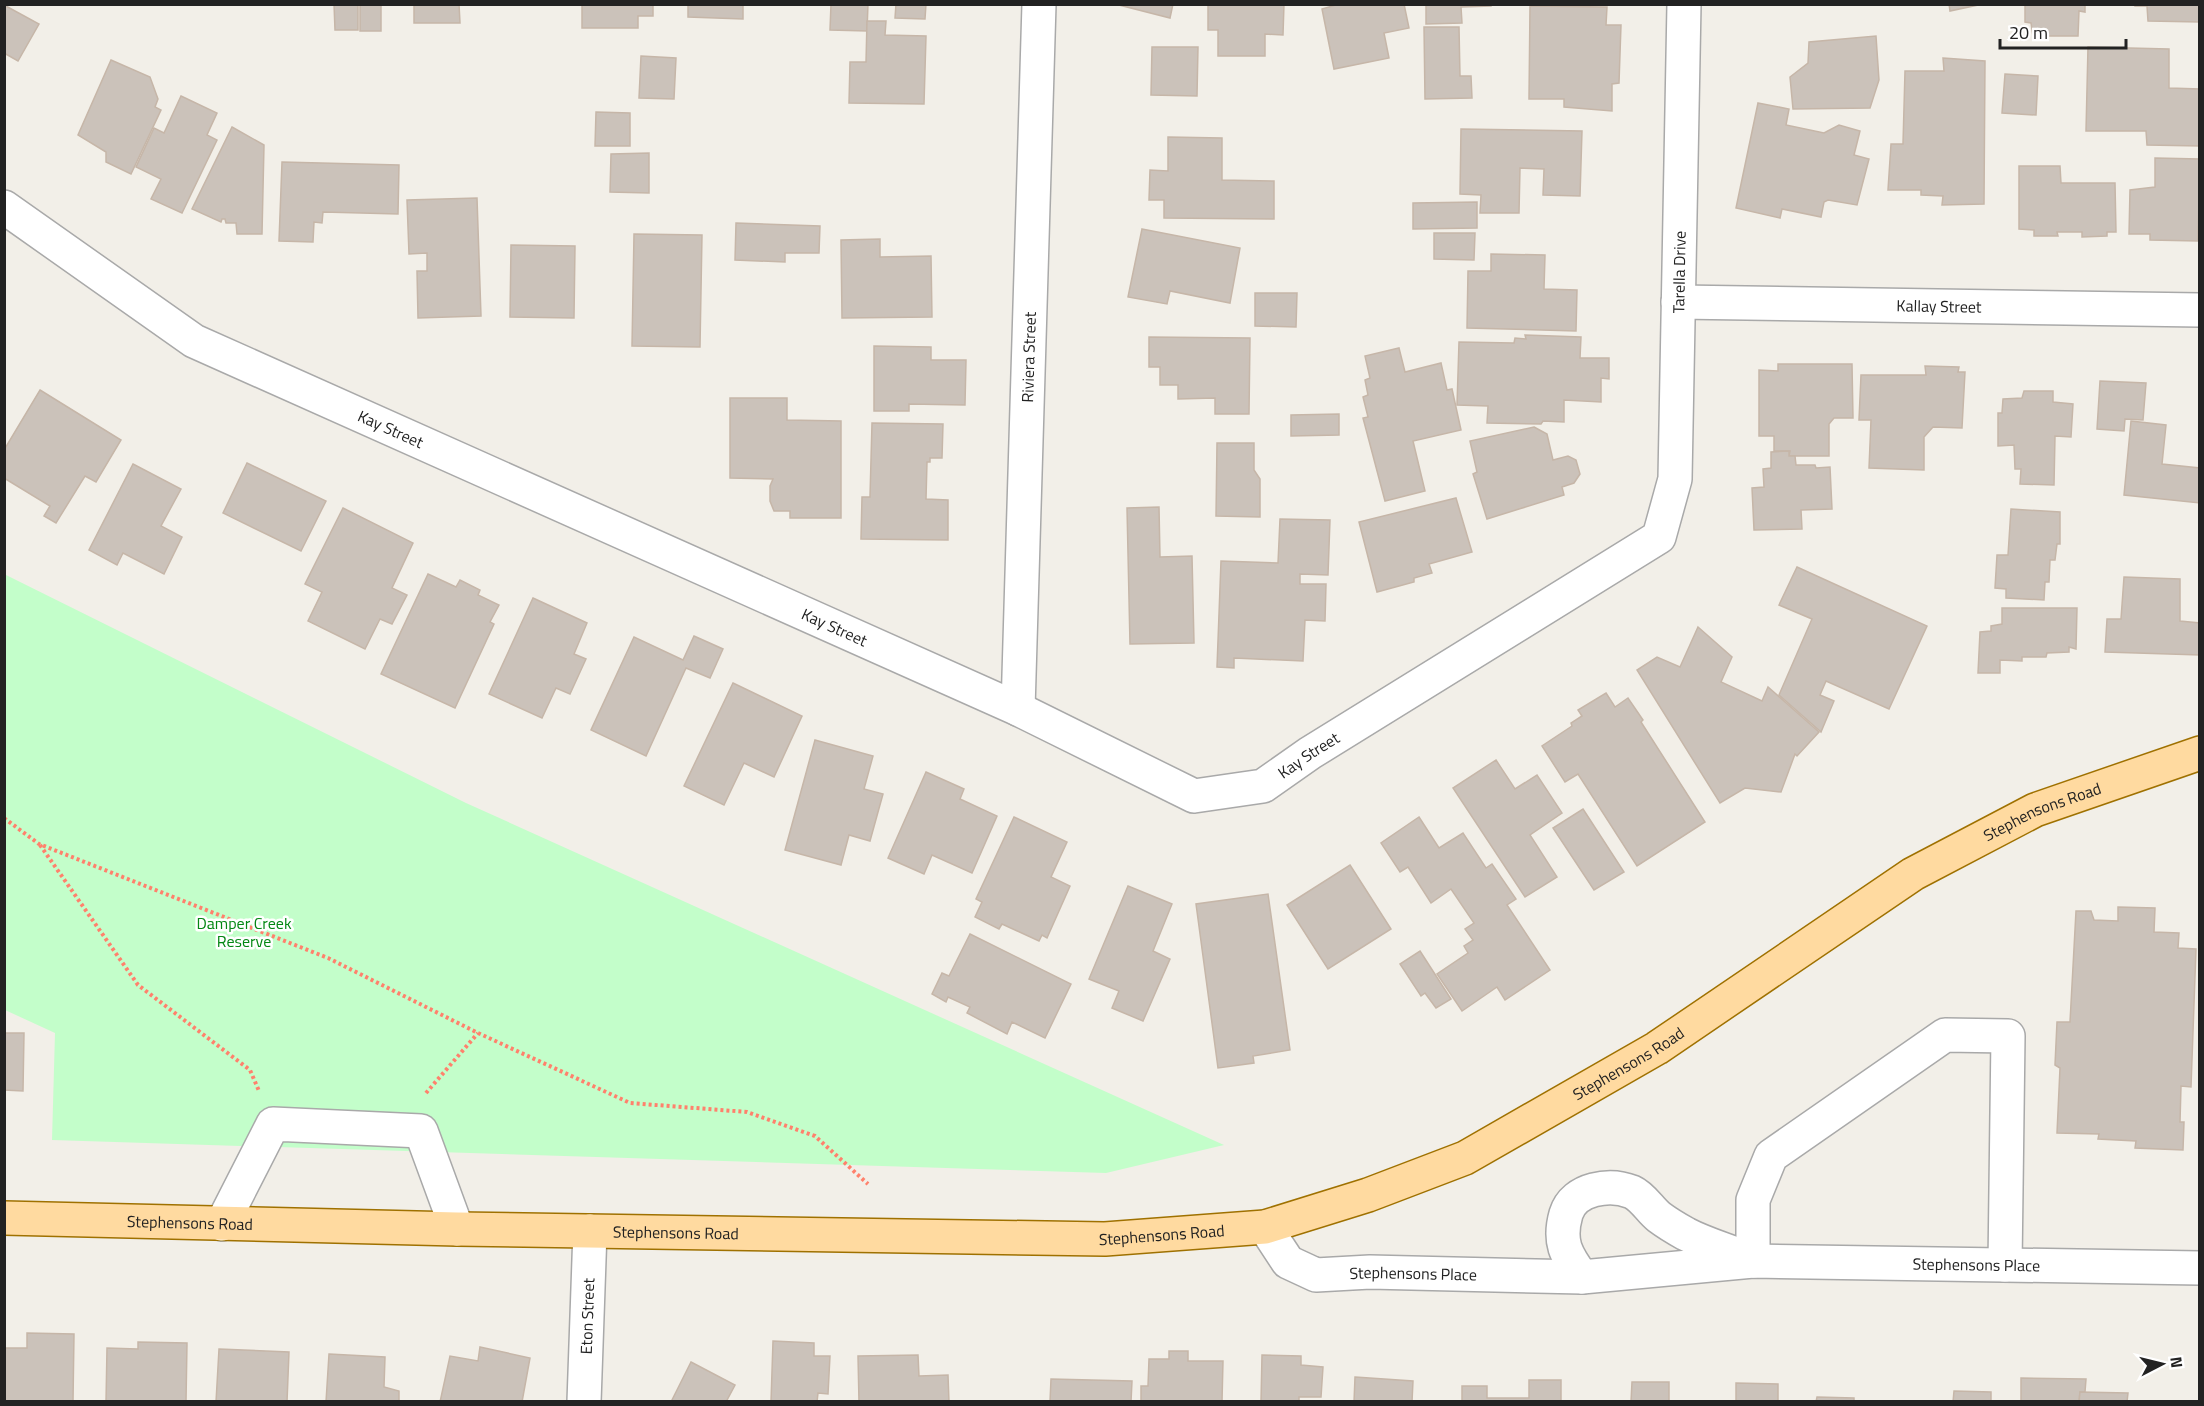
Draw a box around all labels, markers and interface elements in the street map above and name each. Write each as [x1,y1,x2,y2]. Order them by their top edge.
scale bar [2000,12,2126,50]
text: 20 m [2009,19,2048,46]
street label: Tarella Drive [1666,231,1692,314]
street label: Kallay Street [1896,293,1982,319]
street label: Riviera Street [1015,311,1042,403]
street label: Kay Street [354,404,428,454]
street label: Kay Street [798,602,872,652]
street label: Kay Street [1273,726,1344,784]
street label: Stephensons Road [1979,776,2104,847]
park label: Damper Creek Reserve [196,911,292,953]
street label: Stephensons Road [1568,1021,1689,1106]
street label: Stephensons Road [127,1209,253,1236]
street label: Stephensons Road [1099,1218,1225,1251]
street label: Stephensons Road [613,1219,739,1245]
street label: Stephensons Place [1912,1251,2040,1277]
street label: Stephensons Place [1349,1260,1477,1287]
street label: Eton Street [574,1277,600,1355]
north arrow [2132,1334,2192,1394]
text: N [2164,1355,2189,1369]

